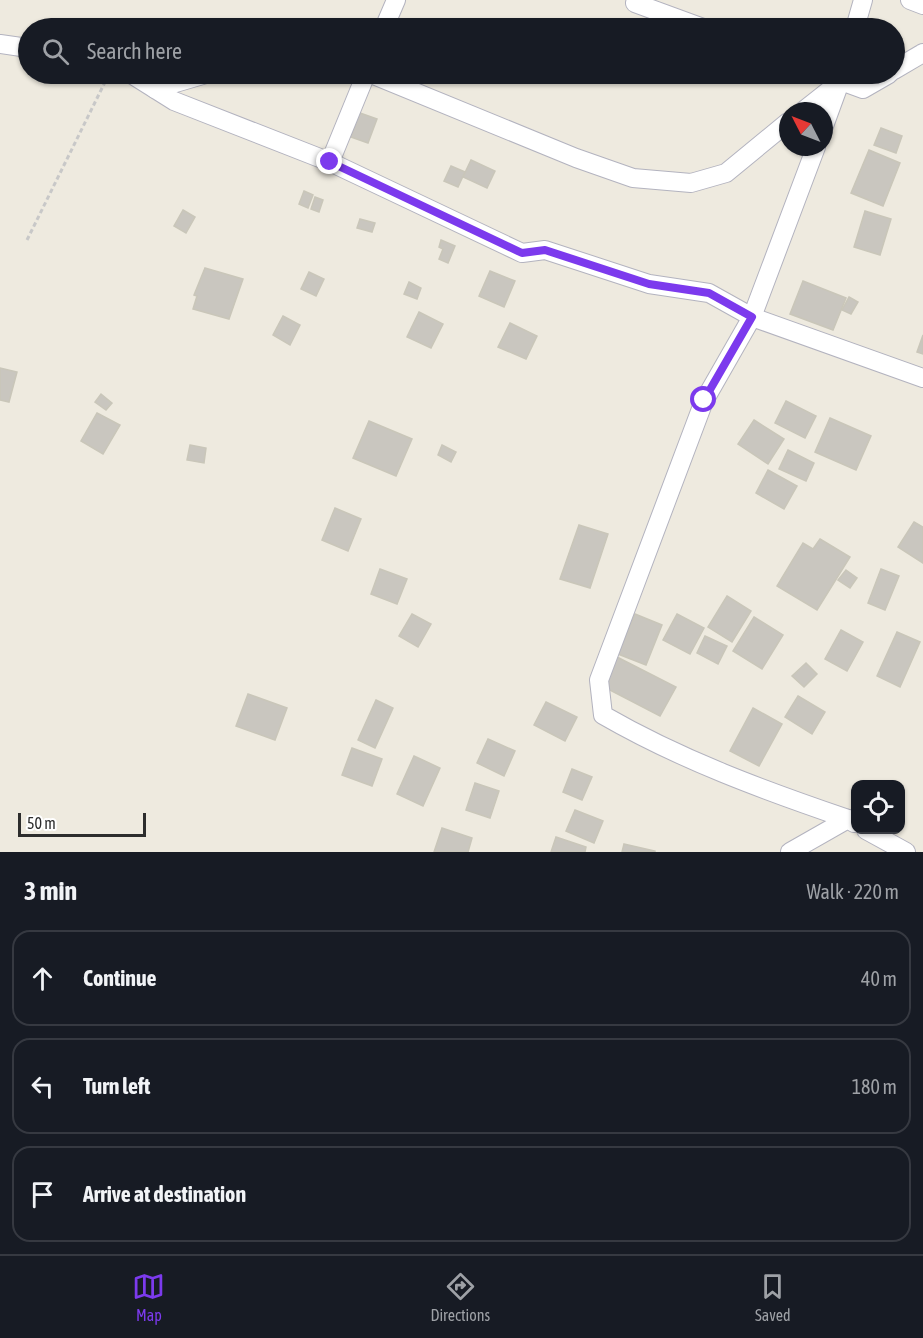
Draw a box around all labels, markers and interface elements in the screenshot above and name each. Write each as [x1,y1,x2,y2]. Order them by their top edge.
search box [18,18,905,84]
icon: search [39,35,72,68]
text: Search here [87,38,182,64]
north arrow [779,102,833,156]
route end [316,148,342,174]
route start [690,386,716,412]
map controls [851,780,905,834]
button: locate [851,780,905,834]
scale bar [18,810,146,838]
text: 50 m [27,814,56,832]
text: 3 min [24,876,77,906]
text: Walk · 220 m [807,880,899,903]
icon: ahead [26,962,59,995]
text: Continue [83,965,157,991]
text: 40 m [861,967,897,990]
icon: left [26,1070,59,1103]
text: Turn left [83,1073,150,1099]
text: 180 m [852,1075,897,1098]
icon: arrive [26,1178,59,1211]
text: Arrive at destination [83,1181,246,1207]
tab: Map [132,1270,165,1324]
tab: Directions [430,1270,490,1324]
tab: Saved [755,1270,790,1324]

